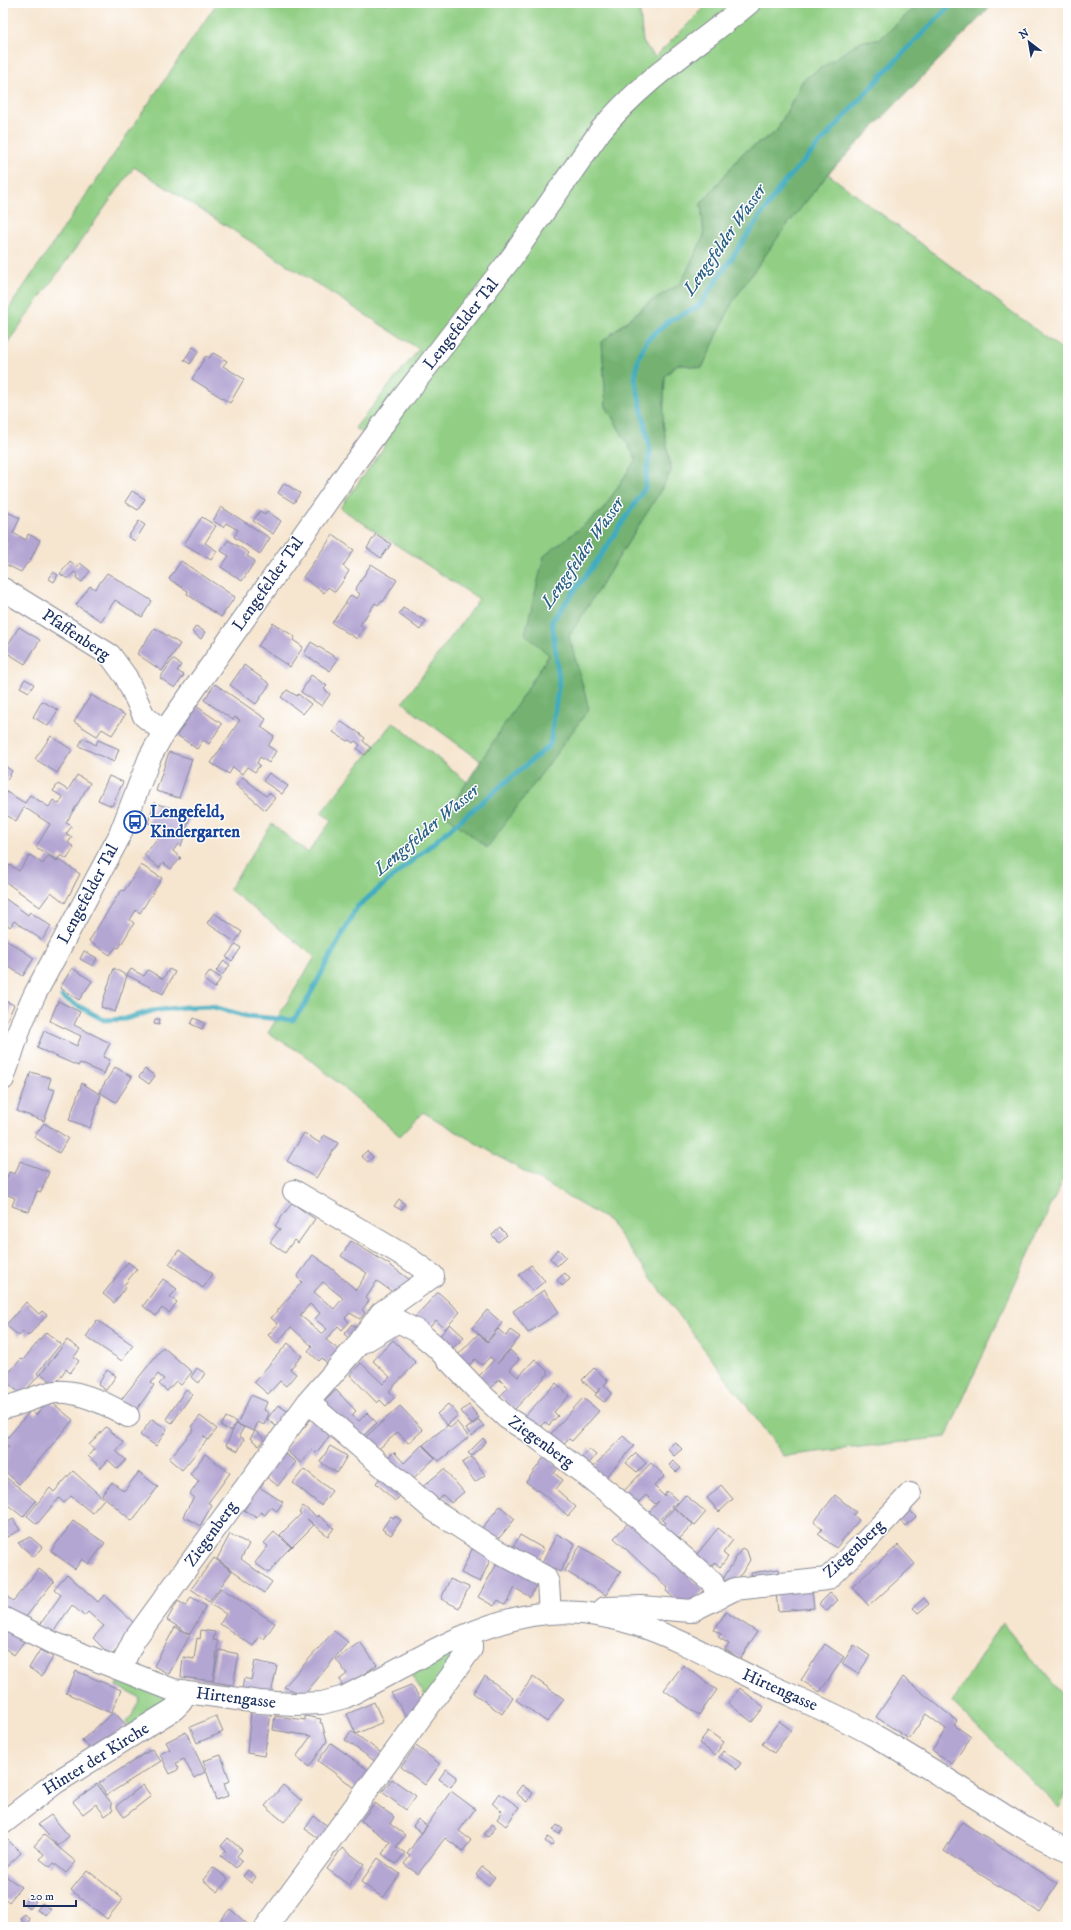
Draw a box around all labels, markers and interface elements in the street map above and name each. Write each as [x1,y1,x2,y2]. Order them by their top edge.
north arrow [1009,22,1049,62]
text: N [1017,26,1032,43]
water label: Lengefelder Wasser [678,179,772,301]
street label: Lengefelder Tal [418,274,504,374]
water label: Lengefelder Wasser [536,492,630,614]
street label: Lengefelder Tal [227,533,309,635]
street label: Pfaffenberg [38,604,115,666]
water label: Lengefelder Wasser [369,779,485,881]
place label: Lengefeld, Kindergarten [150,801,240,843]
bus stop icon: Lengefeld, Kindergarten [122,809,148,835]
street label: Lengefelder Tal [52,840,124,948]
street label: Ziegenberg [504,1411,579,1474]
street label: Ziegenberg [180,1496,243,1571]
street label: Ziegenberg [819,1515,890,1583]
street label: Hirtengasse [739,1664,821,1716]
street label: Hirtengasse [195,1682,277,1714]
street label: Hinter der Kirche [39,1718,153,1800]
scale bar [24,1882,76,1908]
text: 20 m [30,1889,54,1904]

